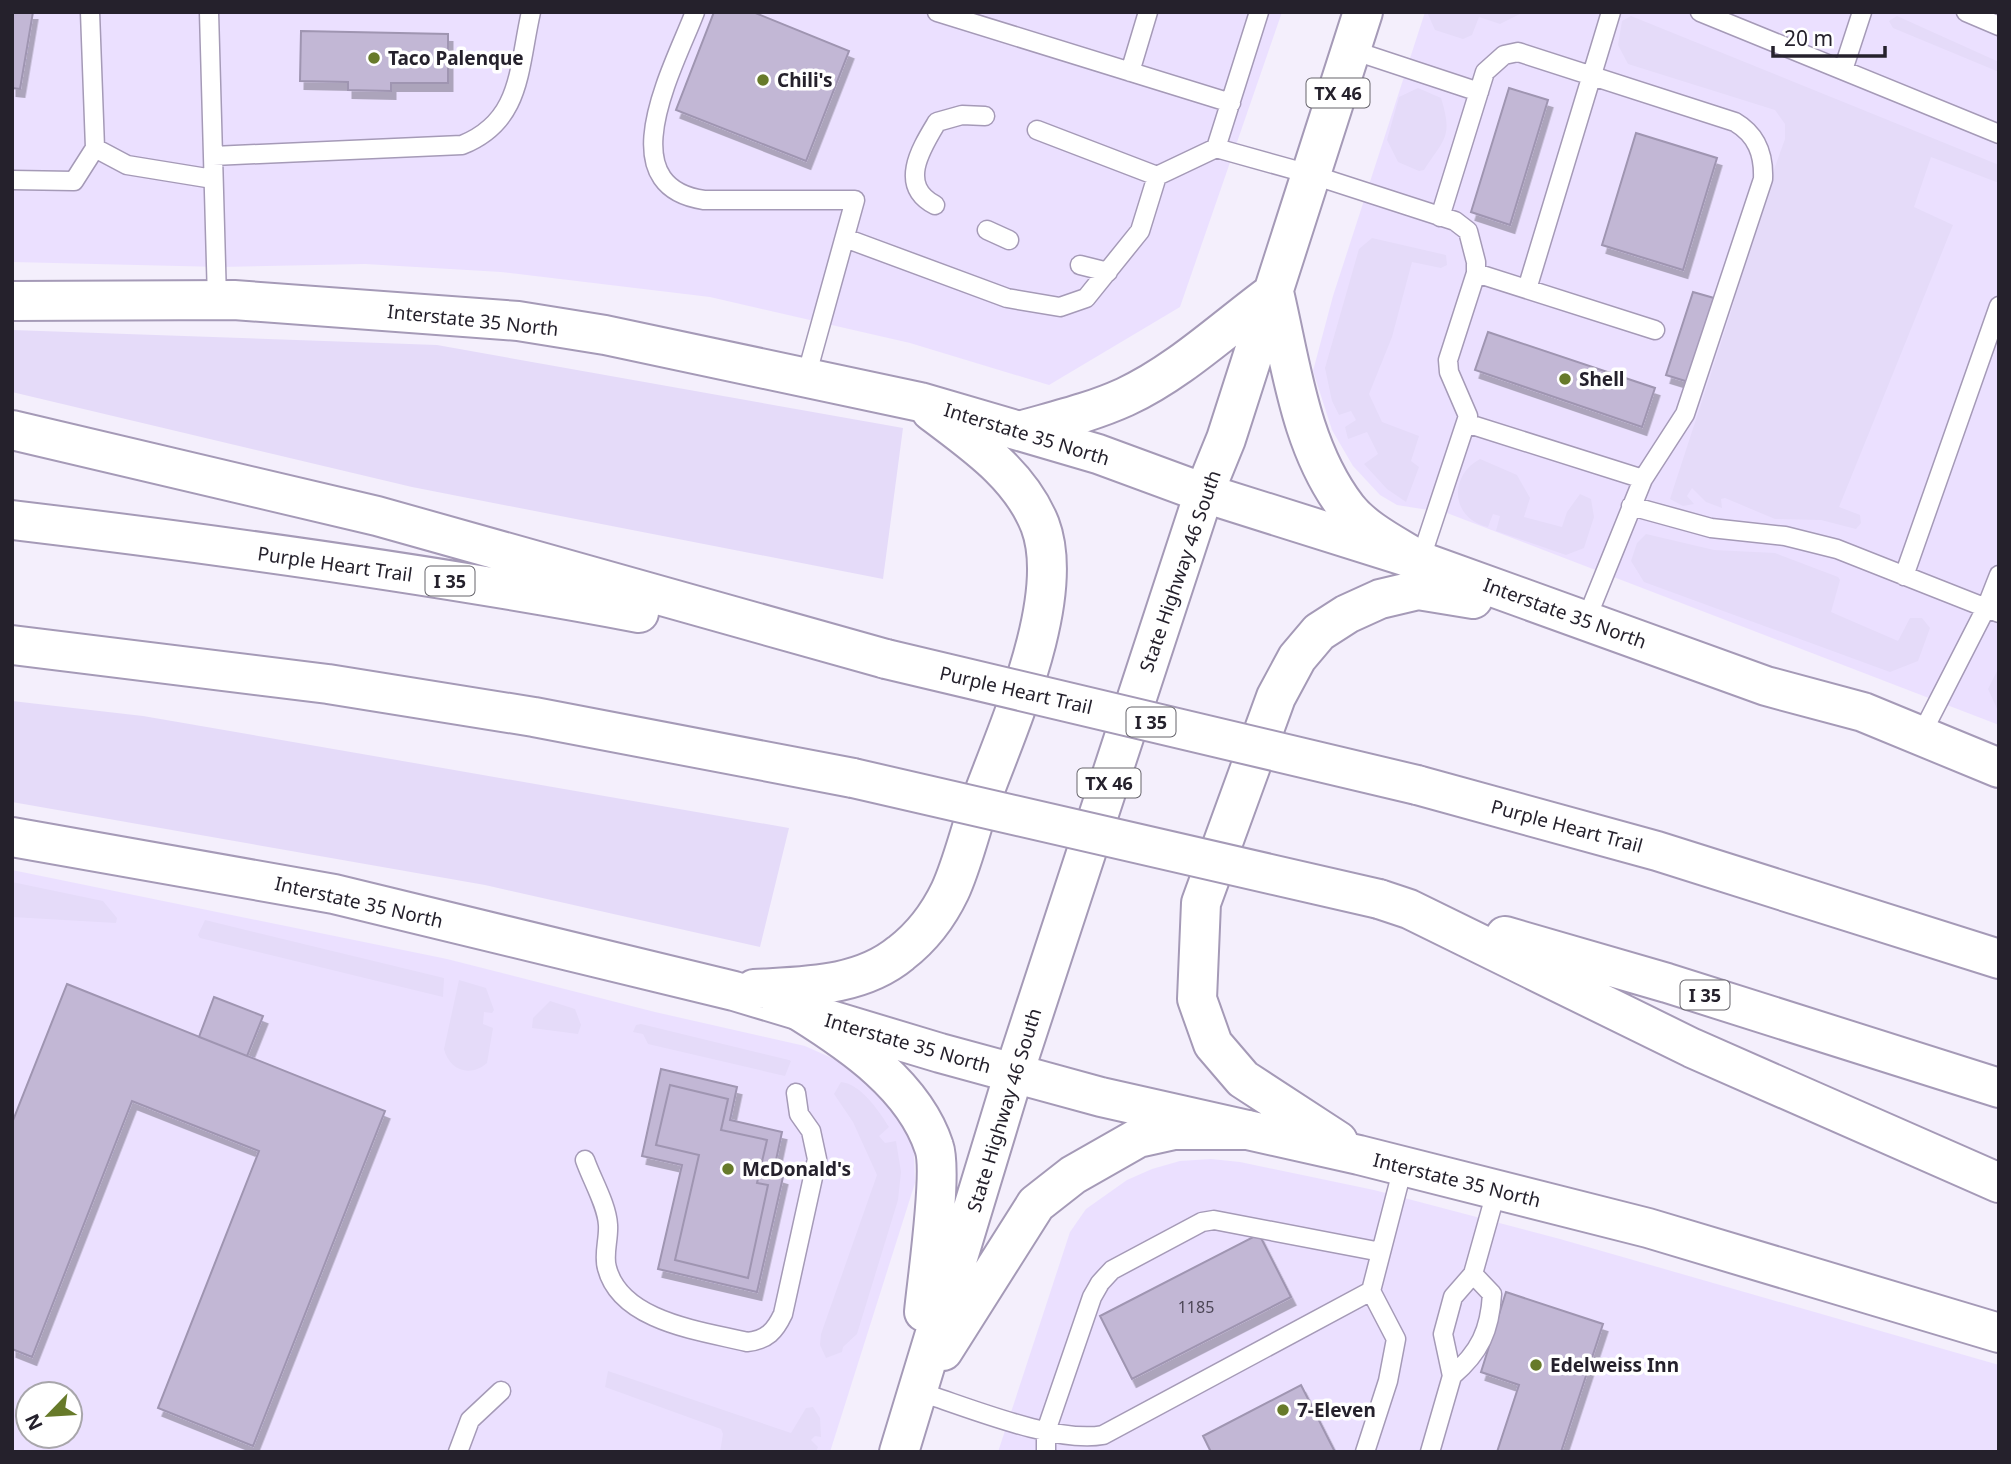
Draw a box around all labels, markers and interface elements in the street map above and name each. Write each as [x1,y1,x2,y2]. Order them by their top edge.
scale bar [1773,14,1885,58]
text: 20 m [1784,24,1833,52]
place label: Taco Palenque [388,45,524,71]
marker: Taco Palenque [366,50,382,66]
place label: Chili's [777,67,833,93]
marker: Chili's [755,72,771,88]
road number: TX 46 [1306,78,1370,108]
street label: Interstate 35 North [386,298,560,342]
place label: Shell [1579,366,1625,392]
marker: Shell [1557,371,1573,387]
street label: Interstate 35 North [941,396,1113,472]
street label: State Highway 46 South [1133,467,1227,675]
street label: Purple Heart Trail [256,540,414,588]
road number: I 35 [426,566,475,596]
street label: Interstate 35 North [1480,571,1650,655]
street label: Purple Heart Trail [937,660,1095,720]
road number: I 35 [1126,708,1176,736]
road number: TX 46 [1078,768,1140,798]
street label: Purple Heart Trail [1488,793,1646,859]
street label: Interstate 35 North [272,870,446,934]
road number: I 35 [1680,980,1730,1010]
street label: State Highway 46 South [961,1005,1047,1215]
street label: Interstate 35 North [822,1007,994,1079]
street label: Interstate 35 North [1371,1147,1543,1213]
place label: McDonald's [742,1156,851,1182]
marker: McDonald's [720,1161,736,1177]
house number: 1185 [1178,1296,1214,1318]
place label: Edelweiss Inn [1550,1352,1679,1378]
marker: Edelweiss Inn [1528,1357,1544,1373]
north arrow [14,1380,84,1450]
place label: 7-Eleven [1297,1397,1376,1423]
marker: 7-Eleven [1275,1402,1291,1418]
text: N [19,1410,49,1435]

